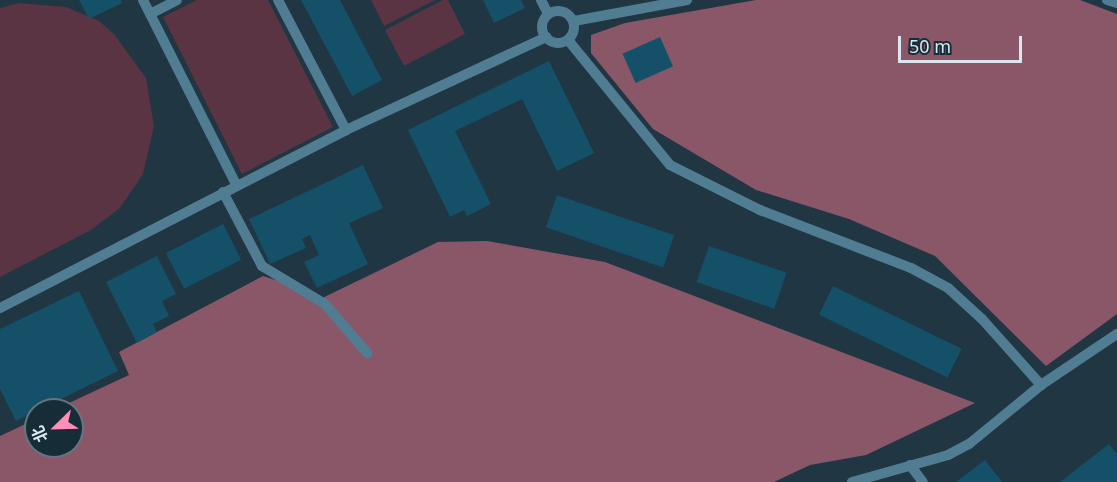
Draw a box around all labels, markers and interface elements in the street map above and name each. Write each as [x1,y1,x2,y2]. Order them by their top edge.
scale bar [901,24,1026,62]
text: 50 m [909,34,951,58]
north arrow [24,398,84,458]
text: 北 [26,423,53,446]

